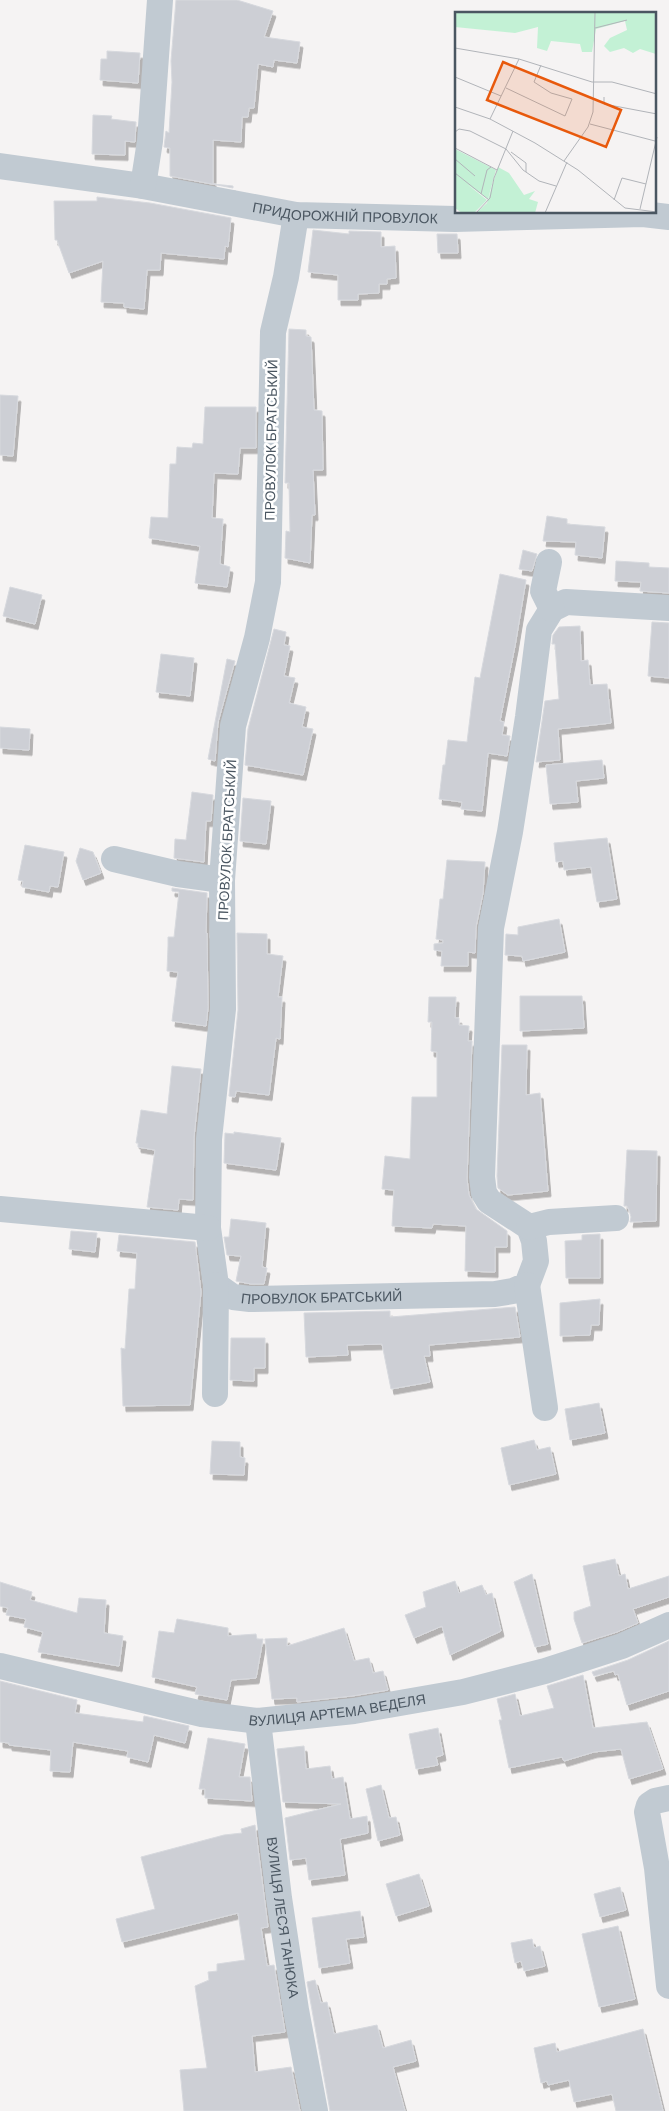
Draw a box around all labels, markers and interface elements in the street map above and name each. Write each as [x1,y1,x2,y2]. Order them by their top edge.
inset map [455,12,656,214]
street label: ПРИДОРОЖНІЙ ПРОВУЛОК [251,198,439,228]
street label: ПРОВУЛОК БРАТСЬКИЙ [261,359,281,521]
street label: ПРОВУЛОК БРАТСЬКИЙ [214,759,240,921]
street label: ПРОВУЛОК БРАТСЬКИЙ [240,1287,402,1308]
street label: ВУЛИЦЯ АРТЕМА ВЕДЕЛЯ [248,1690,427,1730]
street label: ВУЛИЦЯ ЛЕСЯ ТАНЮКА [263,1836,303,2000]

